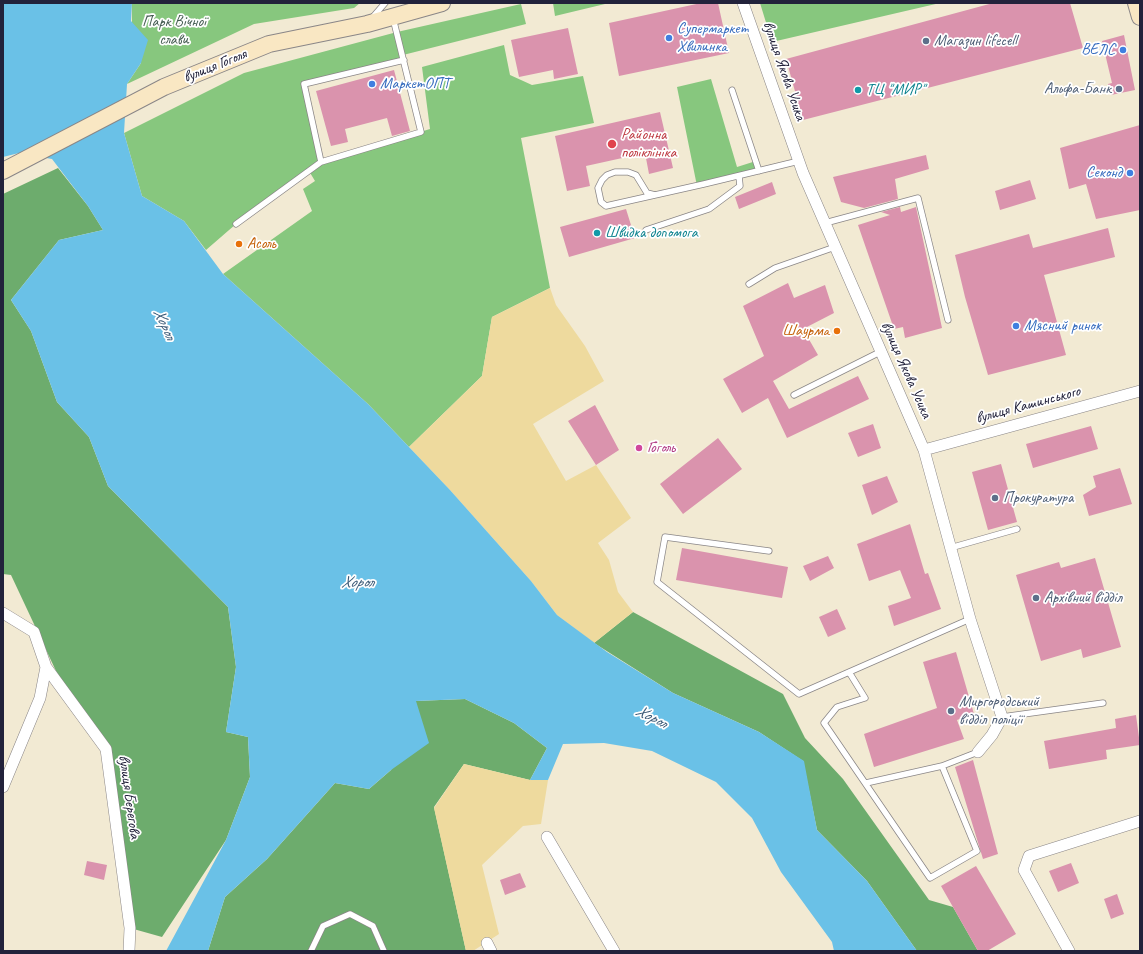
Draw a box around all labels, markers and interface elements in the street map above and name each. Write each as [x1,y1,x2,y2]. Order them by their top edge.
park label: Парк Вічної слави [142,12,206,50]
place label: Супермаркет Хвилинка [677,19,748,57]
street label: вулиця Якова Усика [758,19,810,123]
place label: Магазин lifecell [934,31,1017,51]
marker: Супермаркет Хвилинка [664,33,674,43]
marker: Магазин lifecell [921,36,931,46]
place label: ВЕЛС [1081,40,1115,60]
street label: вулиця Гоголя [181,45,249,87]
marker: ВЕЛС [1118,45,1128,55]
place label: МаркетОПТ [380,74,449,94]
marker: МаркетОПТ [367,79,377,89]
place label: Альфа-Банк [1044,79,1111,99]
place label: ТЦ "МИР" [866,80,924,100]
marker: Альфа-Банк [1114,84,1124,94]
marker: ТЦ "МИР" [853,85,863,95]
place label: Районна поліклініка [621,125,676,163]
marker: Районна поліклініка [606,138,618,150]
place label: Секонд [1086,163,1122,183]
marker: Секонд [1125,168,1135,178]
place label: Швидка допомога [605,223,698,243]
marker: Швидка допомога [592,228,602,238]
place label: Асоль [247,234,276,254]
marker: Асоль [234,239,244,249]
water label: Хорол [148,305,180,343]
place label: Мясний ринок [1024,316,1101,336]
street label: вулиця Якова Усика [876,319,936,421]
place label: Шаурма [782,321,829,341]
marker: Мясний ринок [1011,321,1021,331]
marker: Шаурма [832,326,842,336]
street label: вулиця Кашинського [974,382,1082,428]
place label: Гоголь [647,438,675,458]
marker: Гоголь [634,443,644,453]
place label: Прокуратура [1003,488,1073,508]
marker: Прокуратура [990,493,1000,503]
water label: Хорол [341,573,373,593]
place label: Архівний відділ [1044,588,1122,608]
marker: Архівний відділ [1031,593,1041,603]
place label: Миргородський відділ поліції [959,692,1039,730]
water label: Хорол [632,701,670,733]
marker: Миргородський відділ поліції [946,706,956,716]
street label: вулиця Берегова [114,754,144,840]

